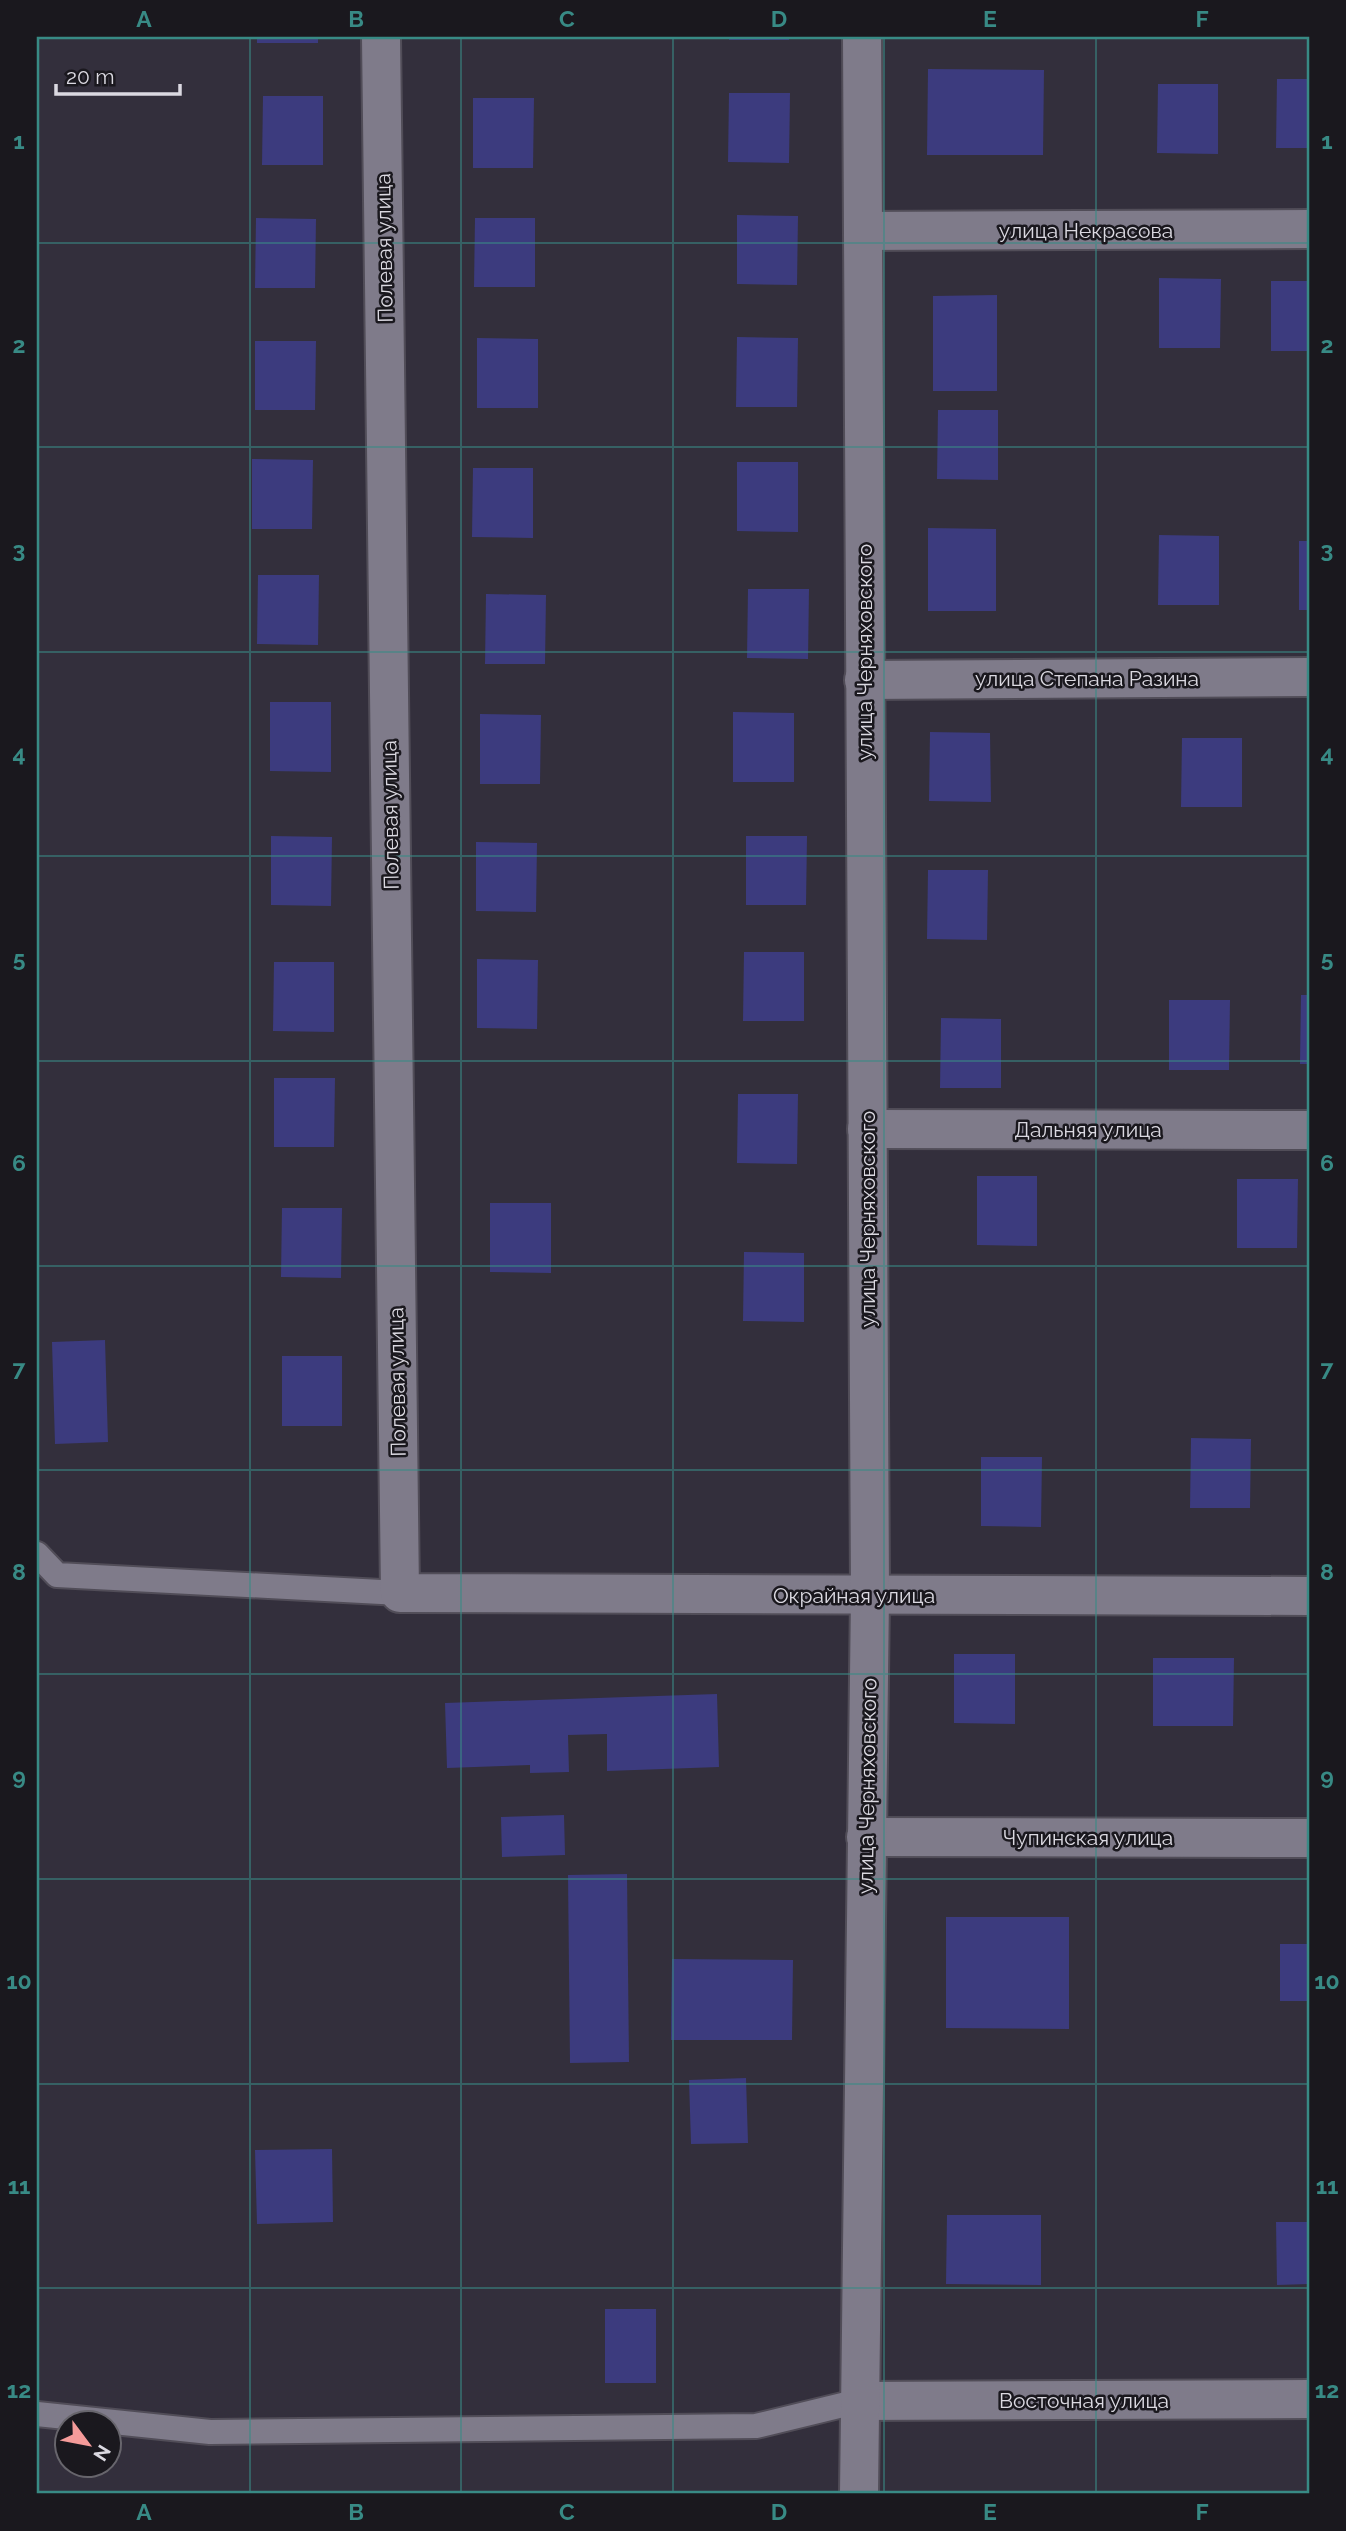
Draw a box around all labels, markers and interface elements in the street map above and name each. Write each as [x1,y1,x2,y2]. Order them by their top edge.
text: A [136,5,152,32]
text: B [348,5,364,32]
text: C [559,5,575,32]
text: D [771,5,787,32]
text: E [983,5,997,32]
text: F [1195,5,1209,32]
scale bar [56,52,180,96]
text: 20 m [66,64,114,89]
text: 1 [13,127,25,154]
text: 1 [1321,127,1333,154]
street label: Полевая улица [370,173,398,323]
street label: улица Некрасова [999,218,1173,243]
text: 2 [13,331,25,358]
text: 2 [1321,331,1333,358]
text: 3 [13,536,25,563]
text: 3 [1321,536,1333,563]
street label: улица Черняховского [852,544,877,760]
street label: улица Степана Разина [975,666,1199,691]
text: 4 [12,740,26,767]
street label: Полевая улица [376,740,404,890]
text: 4 [1320,740,1334,767]
text: 5 [13,945,26,972]
text: 5 [1321,945,1334,972]
street label: улица Черняховского [855,1111,880,1327]
street label: Дальняя улица [1014,1117,1162,1142]
text: 6 [12,1149,26,1176]
text: 6 [1320,1149,1334,1176]
street label: Полевая улица [383,1307,411,1457]
text: 7 [13,1354,26,1381]
text: 7 [1321,1354,1334,1381]
text: 8 [12,1558,26,1585]
text: 8 [1320,1558,1334,1585]
street label: Окрайная улица [773,1583,935,1608]
street label: улица Черняховского [853,1678,881,1894]
text: 9 [12,1763,26,1790]
text: 9 [1320,1763,1334,1790]
street label: Чупинская улица [1003,1825,1173,1850]
text: 10 [6,1967,32,1994]
text: 10 [1314,1967,1340,1994]
text: 11 [8,2172,30,2199]
text: 11 [1316,2172,1338,2199]
text: 12 [7,2376,31,2403]
text: 12 [1315,2376,1339,2403]
street label: Восточная улица [999,2388,1169,2413]
north arrow [52,2408,122,2478]
text: N [89,2441,116,2465]
text: A [136,2498,152,2525]
text: B [348,2498,364,2525]
text: C [559,2498,575,2525]
text: D [771,2498,787,2525]
text: E [983,2498,997,2525]
text: F [1195,2498,1209,2525]

